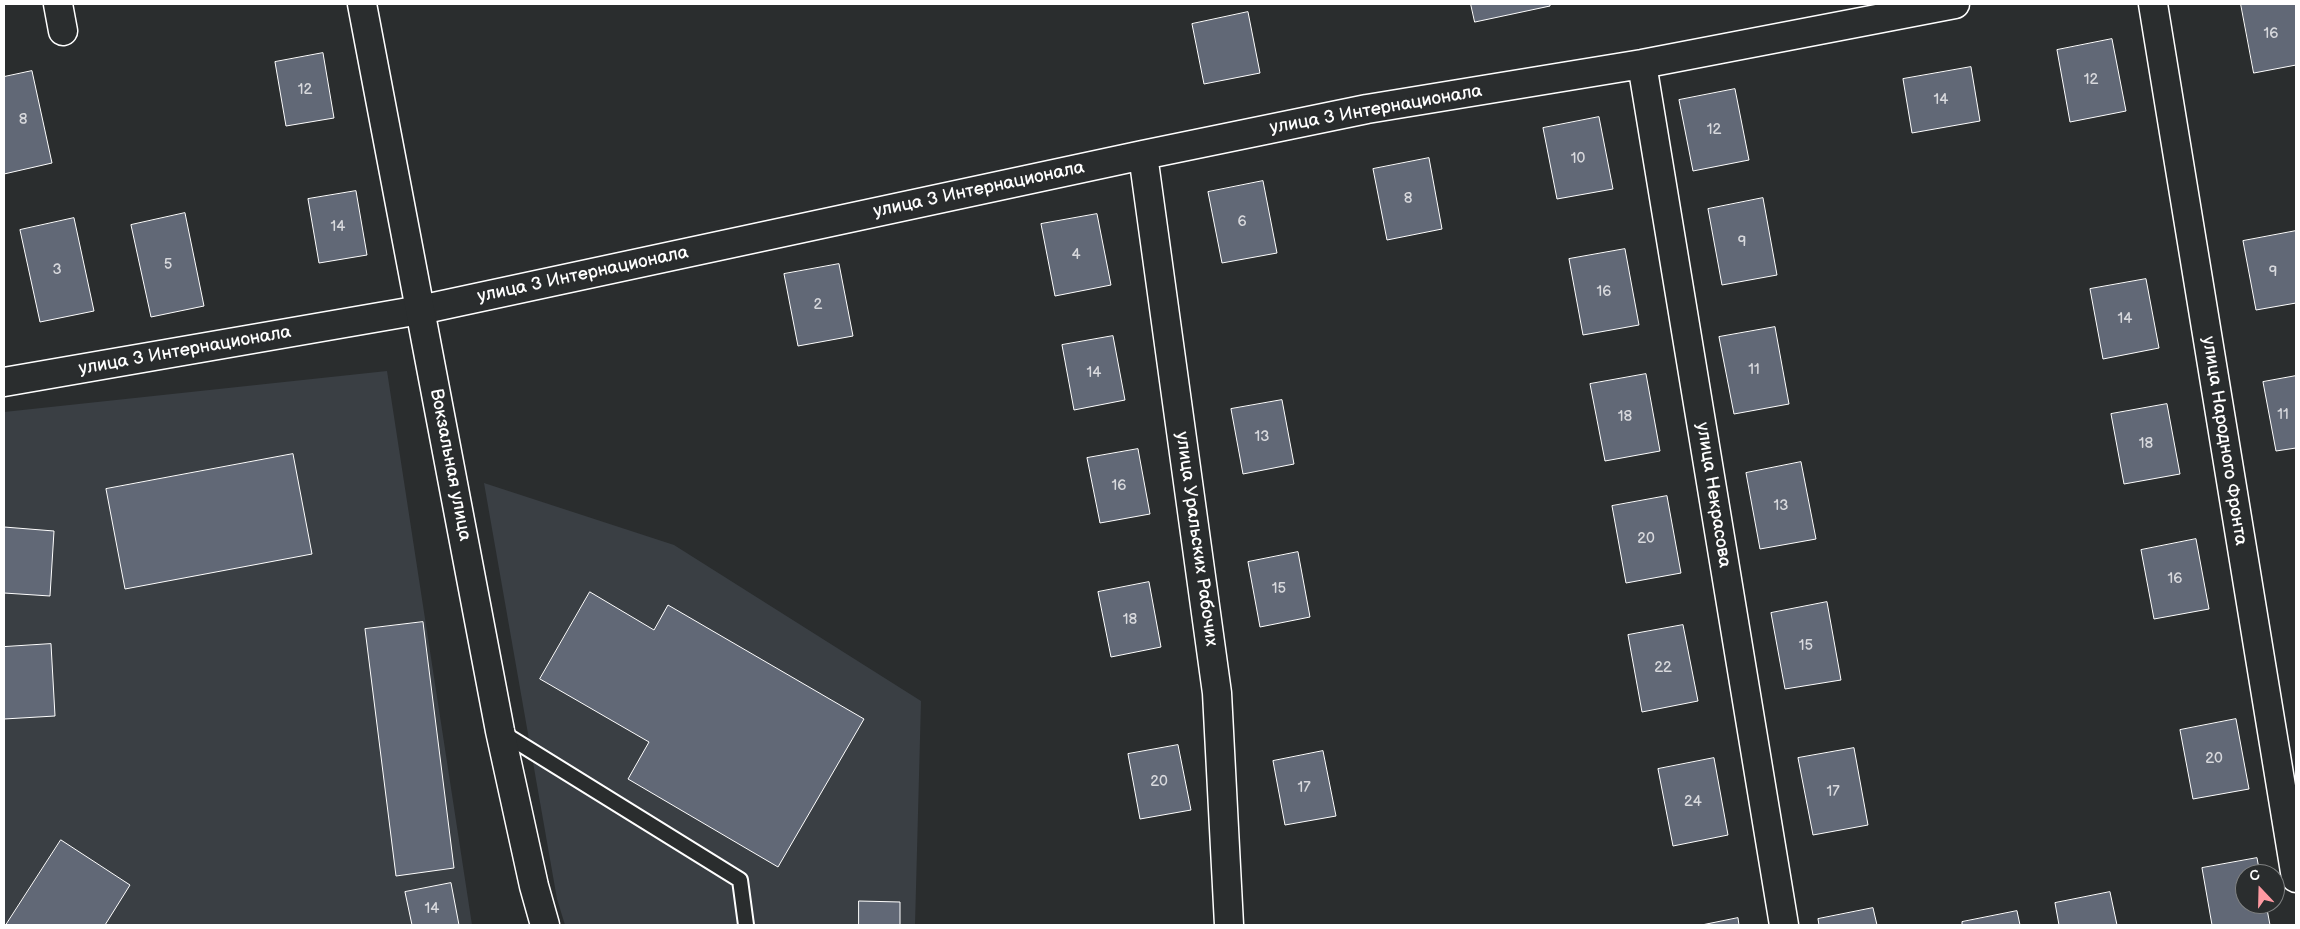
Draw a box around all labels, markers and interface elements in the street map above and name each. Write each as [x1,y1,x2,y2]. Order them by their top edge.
house number: 16 [2264,25,2278,43]
house number: 12 [2084,71,2098,89]
house number: 12 [298,81,312,99]
street label: улица 3 Интернационала [1268,81,1484,139]
house number: 14 [1934,91,1948,109]
house number: 8 [19,111,27,129]
house number: 12 [1707,121,1721,139]
house number: 10 [1571,150,1585,168]
street label: улица 3 Интернационала [872,157,1086,223]
house number: 8 [1404,190,1412,208]
house number: 6 [1237,213,1247,231]
house number: 14 [331,218,345,236]
house number: 9 [1738,233,1746,251]
street label: улица 3 Интернационала [476,242,690,308]
house number: 4 [1071,246,1081,264]
house number: 5 [164,256,172,274]
house number: 3 [52,261,62,279]
house number: 9 [2269,263,2277,281]
house number: 16 [1597,283,1611,301]
house number: 2 [814,296,822,314]
house number: 14 [2118,310,2132,328]
street label: улица 3 Интернационала [77,322,293,380]
street label: улица Народного Фронта [2197,335,2251,547]
house number: 11 [1748,361,1760,379]
house number: 14 [1087,364,1101,382]
street label: Вокзальная улица [425,387,475,543]
house number: 11 [2277,406,2289,424]
house number: 18 [1618,408,1632,426]
street label: улица Некрасова [1691,421,1735,569]
house number: 13 [1254,428,1270,446]
street label: улица Уральских Рабочих [1170,430,1222,648]
house number: 18 [2139,435,2153,453]
house number: 16 [1112,477,1126,495]
house number: 13 [1773,497,1789,515]
house number: 20 [1637,530,1655,548]
house number: 16 [2168,570,2182,588]
house number: 15 [1272,580,1286,598]
house number: 18 [1123,611,1137,629]
house number: 15 [1799,637,1813,655]
house number: 22 [1654,659,1672,677]
house number: 20 [2205,750,2223,768]
house number: 20 [1150,773,1168,791]
house number: 17 [1297,779,1311,797]
house number: 17 [1826,783,1840,801]
house number: 24 [1684,793,1702,811]
north arrow [2235,864,2285,914]
text: С [2247,866,2262,885]
house number: 14 [425,900,439,918]

